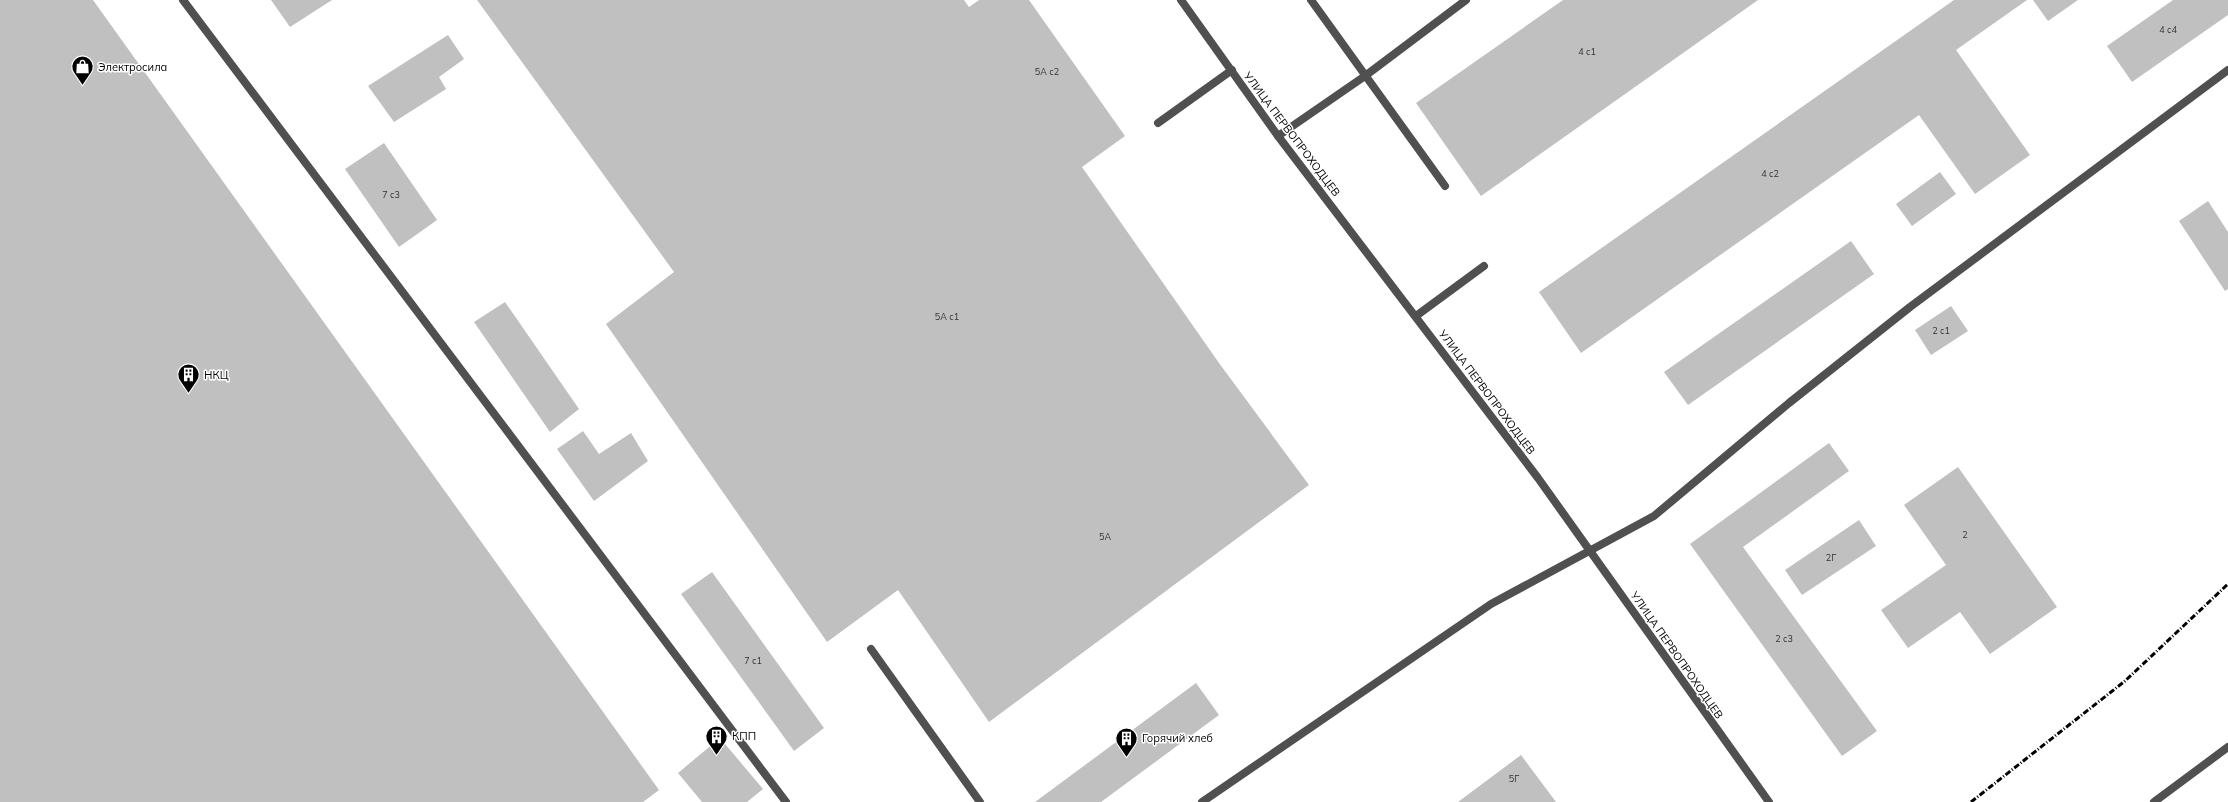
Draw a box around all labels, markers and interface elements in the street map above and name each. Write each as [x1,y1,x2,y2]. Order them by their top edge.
house number: 4 с4 [2159,24,2177,35]
house number: 4 с1 [1578,46,1596,57]
shop icon: Электросила [69,54,95,87]
place label: Электросила [98,60,167,74]
house number: 5А с2 [1035,66,1059,77]
street label: УЛИЦА ПЕРВОПРОХОДЦЕВ [1240,68,1343,199]
house number: 4 с2 [1761,168,1779,179]
house number: 7 с3 [382,189,400,200]
house number: 5А с1 [935,311,959,322]
house number: 2 с1 [1932,325,1950,336]
street label: УЛИЦА ПЕРВОПРОХОДЦЕВ [1435,326,1538,457]
building icon: НКЦ [175,362,201,395]
place label: НКЦ [204,368,229,382]
house number: 2 [1962,529,1968,540]
house number: 5А [1099,531,1111,542]
house number: 2Г [1826,552,1836,563]
street label: УЛИЦА ПЕРВОПРОХОДЦЕВ [1627,588,1726,721]
house number: 2 с3 [1775,633,1793,644]
house number: 7 с1 [744,655,762,666]
building icon: КПП [704,723,730,756]
building icon: Горячий хлеб [1114,725,1140,758]
place label: КПП [732,729,756,743]
place label: Горячий хлеб [1142,731,1213,745]
house number: 5Г [1509,773,1519,784]

